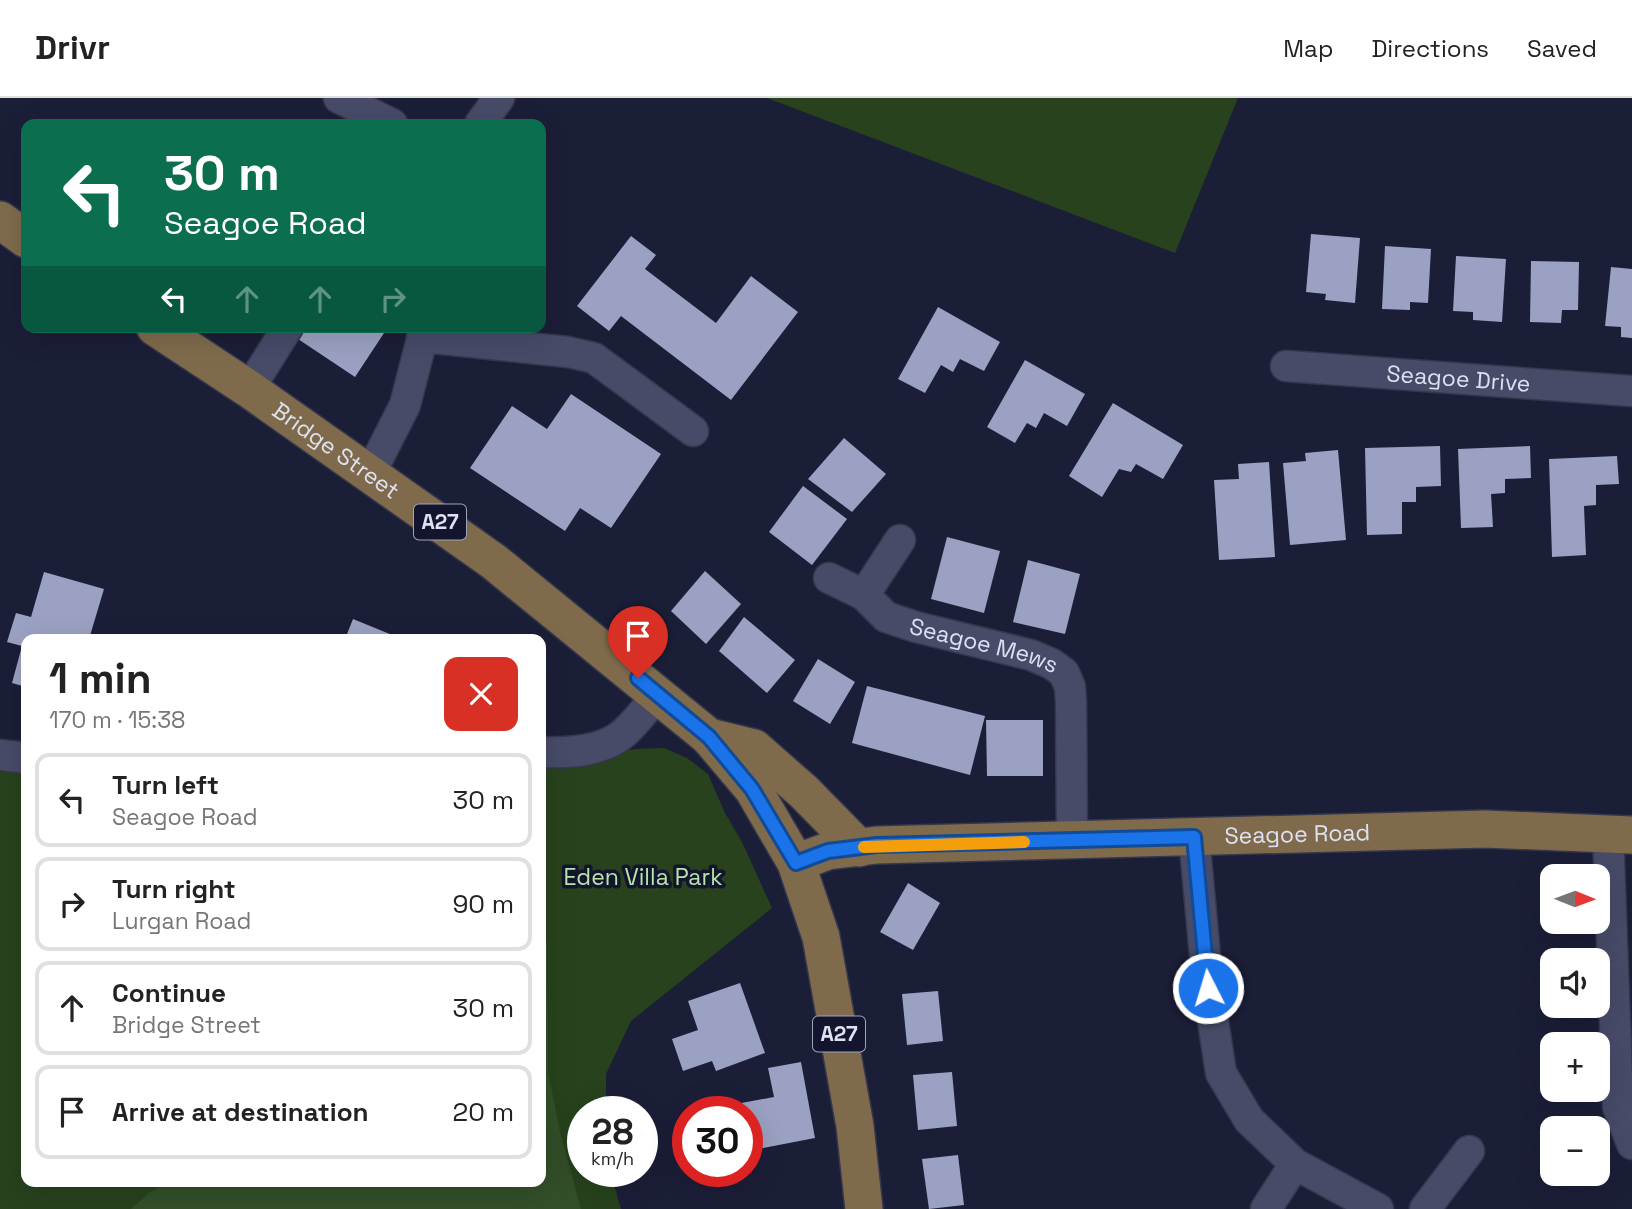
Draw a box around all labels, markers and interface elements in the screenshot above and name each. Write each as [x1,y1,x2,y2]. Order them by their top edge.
text: Drivr [35,27,110,69]
text: Map [1283,33,1333,64]
text: Directions [1371,33,1489,64]
text: Saved [1527,33,1597,64]
text: 30 m [164,142,280,204]
icon: left [49,147,140,238]
text: Seagoe Road [164,203,367,243]
icon: left [155,280,193,318]
icon: ahead [228,280,266,318]
icon: ahead [301,280,339,318]
icon: right [374,280,412,318]
street label: Seagoe Drive [1385,358,1532,399]
street label: Bridge Street [266,395,405,505]
road number: A27 [414,504,466,540]
pin [608,606,668,678]
street label: Seagoe Mews [907,611,1063,680]
icon: arrive [619,617,657,655]
text: 1 min [49,652,152,705]
button: close [444,657,518,731]
text: 170 m · 15:38 [49,705,185,735]
text: Turn left [112,768,219,802]
icon: left [53,781,91,819]
text: 30 m [453,783,514,817]
text: Seagoe Road [112,802,258,832]
street label: Seagoe Road [1224,817,1371,851]
park label: Eden Villa Park [563,862,723,892]
north arrow [1540,864,1610,934]
map controls [1540,864,1610,1186]
text: Turn right [112,872,236,906]
icon: right [53,885,91,923]
text: 90 m [452,887,514,921]
text: Lurgan Road [112,906,251,936]
button: sound [1540,948,1610,1018]
position arrow [1171,951,1245,1025]
text: Continue [112,976,226,1010]
icon: ahead [53,989,91,1027]
text: 30 m [453,991,514,1025]
text: Bridge Street [112,1010,261,1040]
road number: A27 [813,1016,865,1052]
button: + [1540,1032,1610,1102]
icon: arrive [53,1093,91,1131]
text: Arrive at destination [112,1095,369,1129]
text: 20 m [453,1095,514,1129]
speed limit sign: 30 [672,1096,763,1187]
text: 28 [592,1110,633,1154]
button: − [1540,1116,1610,1186]
text: km/h [591,1147,634,1170]

